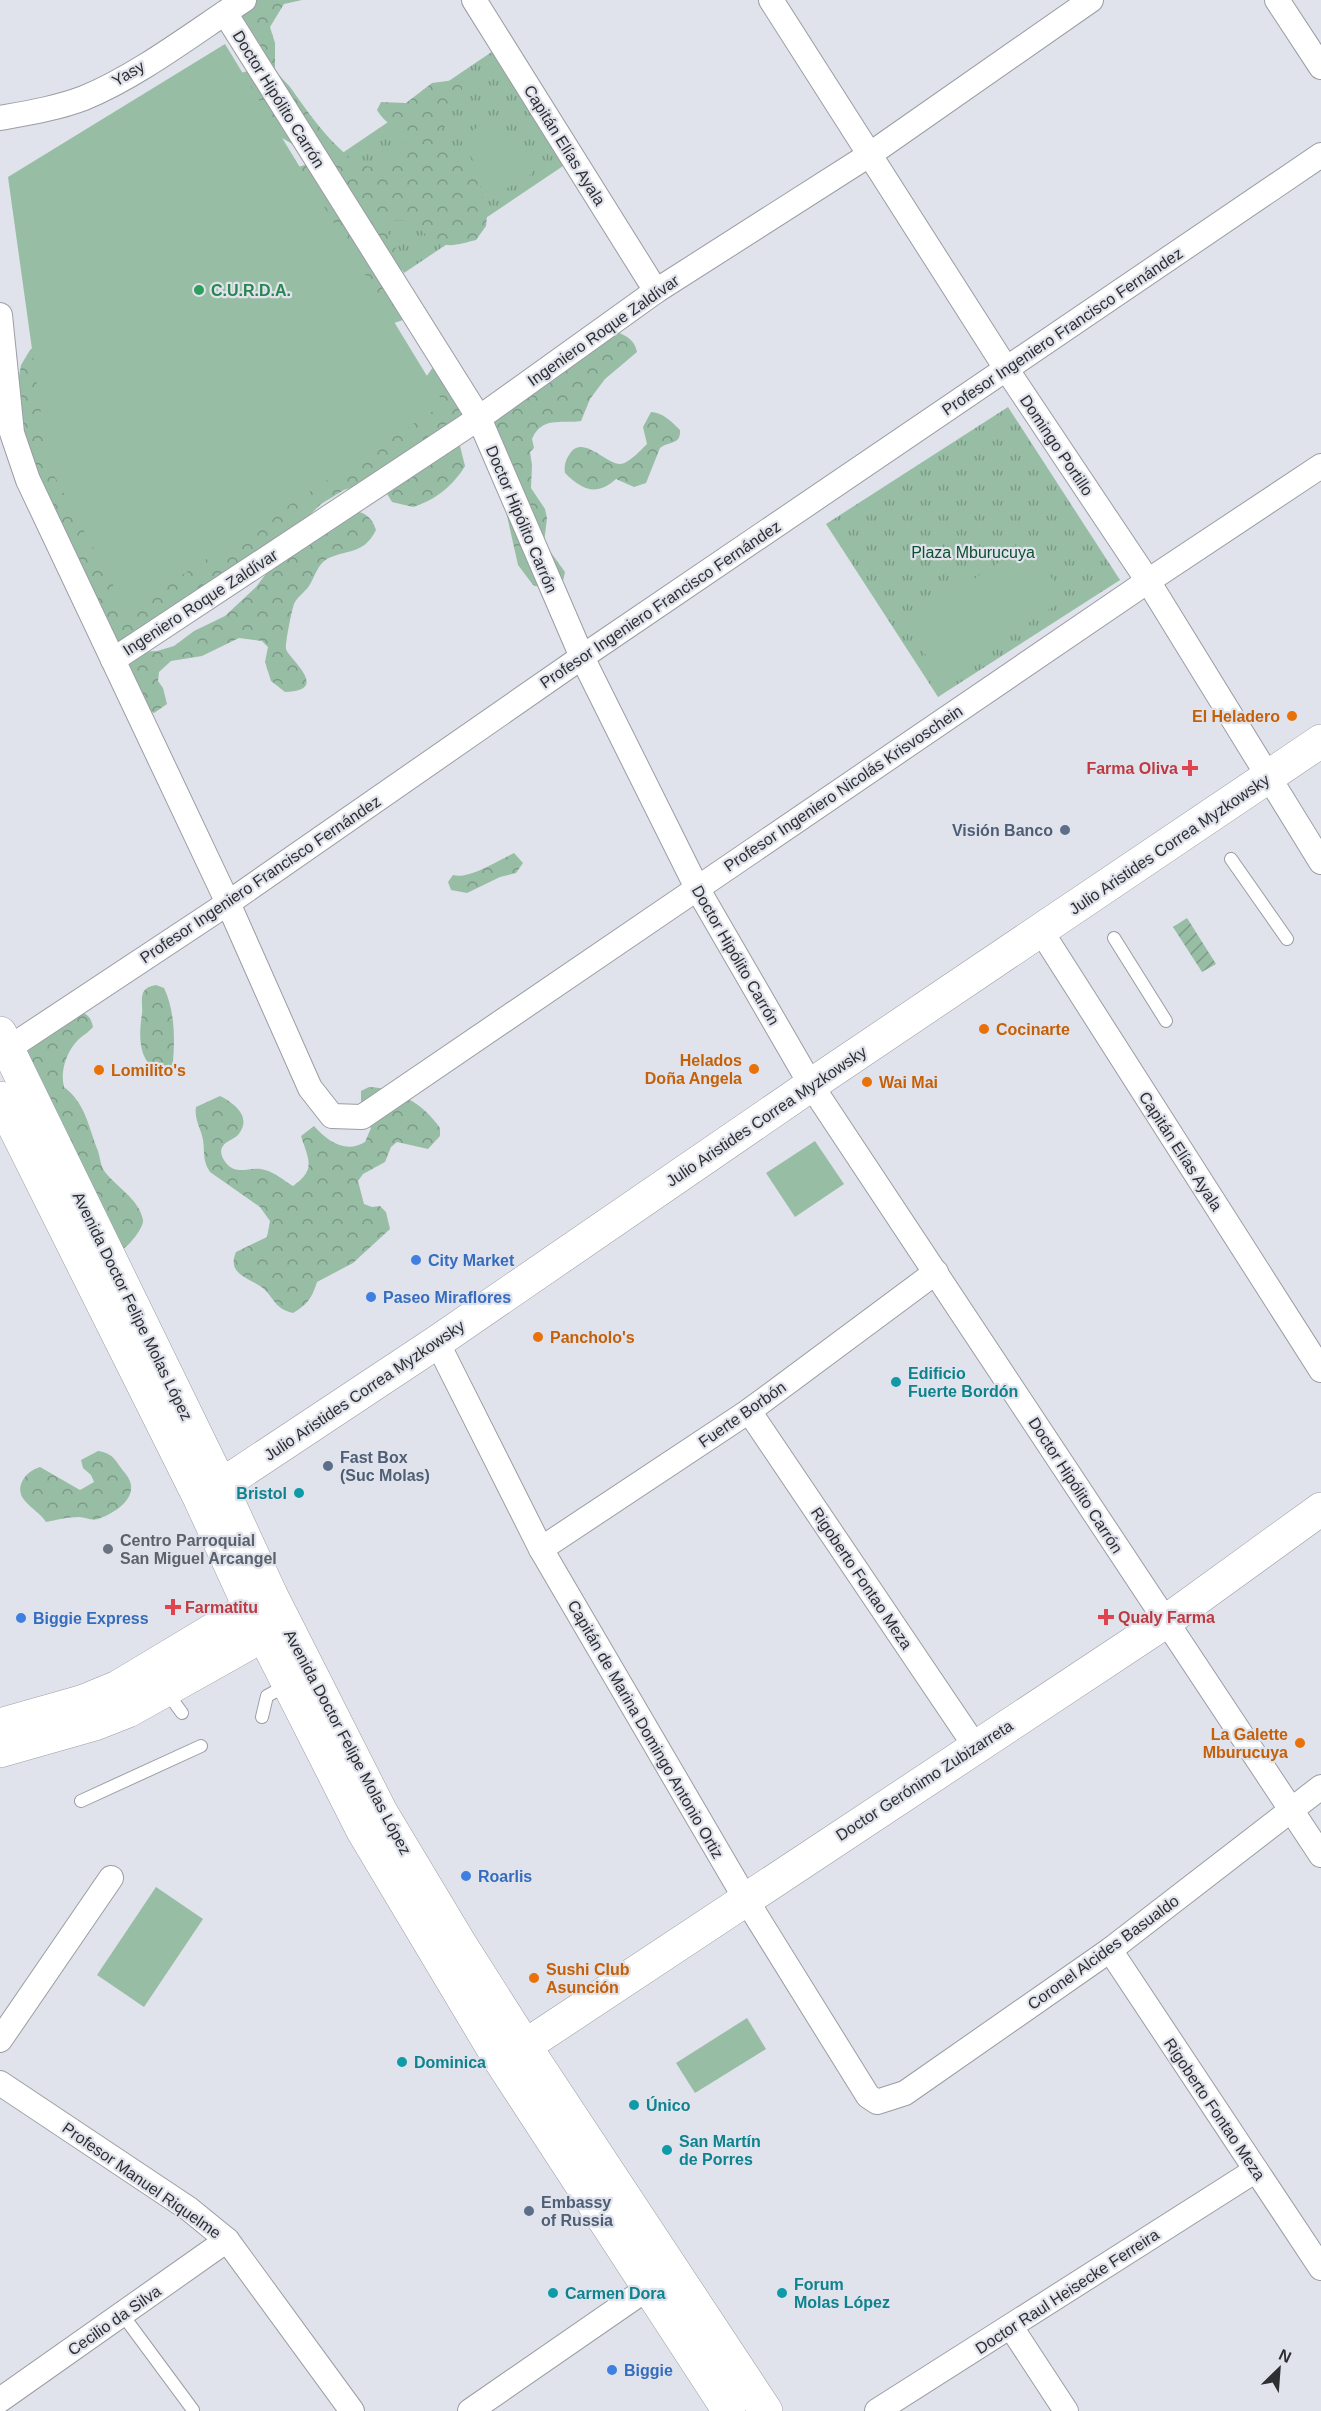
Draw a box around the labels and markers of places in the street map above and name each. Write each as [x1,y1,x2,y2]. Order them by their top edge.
place label: C.U.R.D.A. [211,282,291,299]
marker: C.U.R.D.A. [192,283,206,297]
place label: El Heladero [1192,708,1280,725]
marker: El Heladero [1285,709,1299,723]
place label: Farma Oliva [1086,760,1178,777]
marker: Farma Oliva [1183,761,1197,775]
place label: Visión Banco [952,822,1053,839]
marker: Visión Banco [1058,823,1072,837]
place label: Cocinarte [996,1021,1070,1038]
marker: Cocinarte [977,1022,991,1036]
place label: Helados Doña Angela [645,1052,742,1087]
place label: Lomilito's [111,1062,186,1079]
marker: Helados Doña Angela [747,1062,761,1076]
marker: Lomilito's [92,1063,106,1077]
place label: Wai Mai [879,1074,938,1091]
marker: Wai Mai [860,1075,874,1089]
place label: City Market [428,1252,515,1269]
marker: City Market [409,1253,423,1267]
place label: Paseo Miraflores [383,1289,511,1306]
marker: Paseo Miraflores [364,1290,378,1304]
place label: Pancholo's [550,1329,635,1346]
marker: Pancholo's [531,1330,545,1344]
place label: Edificio Fuerte Bordón [908,1365,1018,1400]
marker: Edificio Fuerte Bordón [889,1375,903,1389]
place label: Fast Box (Suc Molas) [340,1449,430,1484]
marker: Fast Box (Suc Molas) [321,1459,335,1473]
place label: Bristol [236,1485,287,1502]
marker: Bristol [292,1486,306,1500]
place label: Centro Parroquial San Miguel Arcangel [120,1532,277,1567]
marker: Centro Parroquial San Miguel Arcangel [101,1542,115,1556]
place label: Farmatitu [185,1599,258,1616]
marker: Farmatitu [166,1600,180,1614]
place label: Qualy Farma [1118,1609,1215,1626]
place label: Biggie Express [33,1610,149,1627]
marker: Qualy Farma [1099,1610,1113,1624]
marker: Biggie Express [14,1611,28,1625]
place label: La Galette Mburucuya [1203,1726,1288,1761]
marker: La Galette Mburucuya [1293,1736,1307,1750]
place label: Roarlis [478,1868,532,1885]
marker: Roarlis [459,1869,473,1883]
place label: Sushi Club Asunción [546,1961,630,1996]
marker: Sushi Club Asunción [527,1971,541,1985]
place label: Dominica [414,2054,486,2071]
marker: Dominica [395,2055,409,2069]
place label: Único [646,2096,691,2114]
marker: Único [627,2098,641,2112]
place label: San Martín de Porres [679,2133,761,2168]
marker: San Martín de Porres [660,2143,674,2157]
place label: Embassy of Russia [541,2194,613,2229]
marker: Embassy of Russia [522,2204,536,2218]
place label: Forum Molas López [794,2276,890,2311]
place label: Carmen Dora [565,2285,666,2302]
marker: Carmen Dora [546,2286,560,2300]
marker: Forum Molas López [775,2286,789,2300]
place label: Biggie [624,2362,673,2379]
marker: Biggie [605,2363,619,2377]

